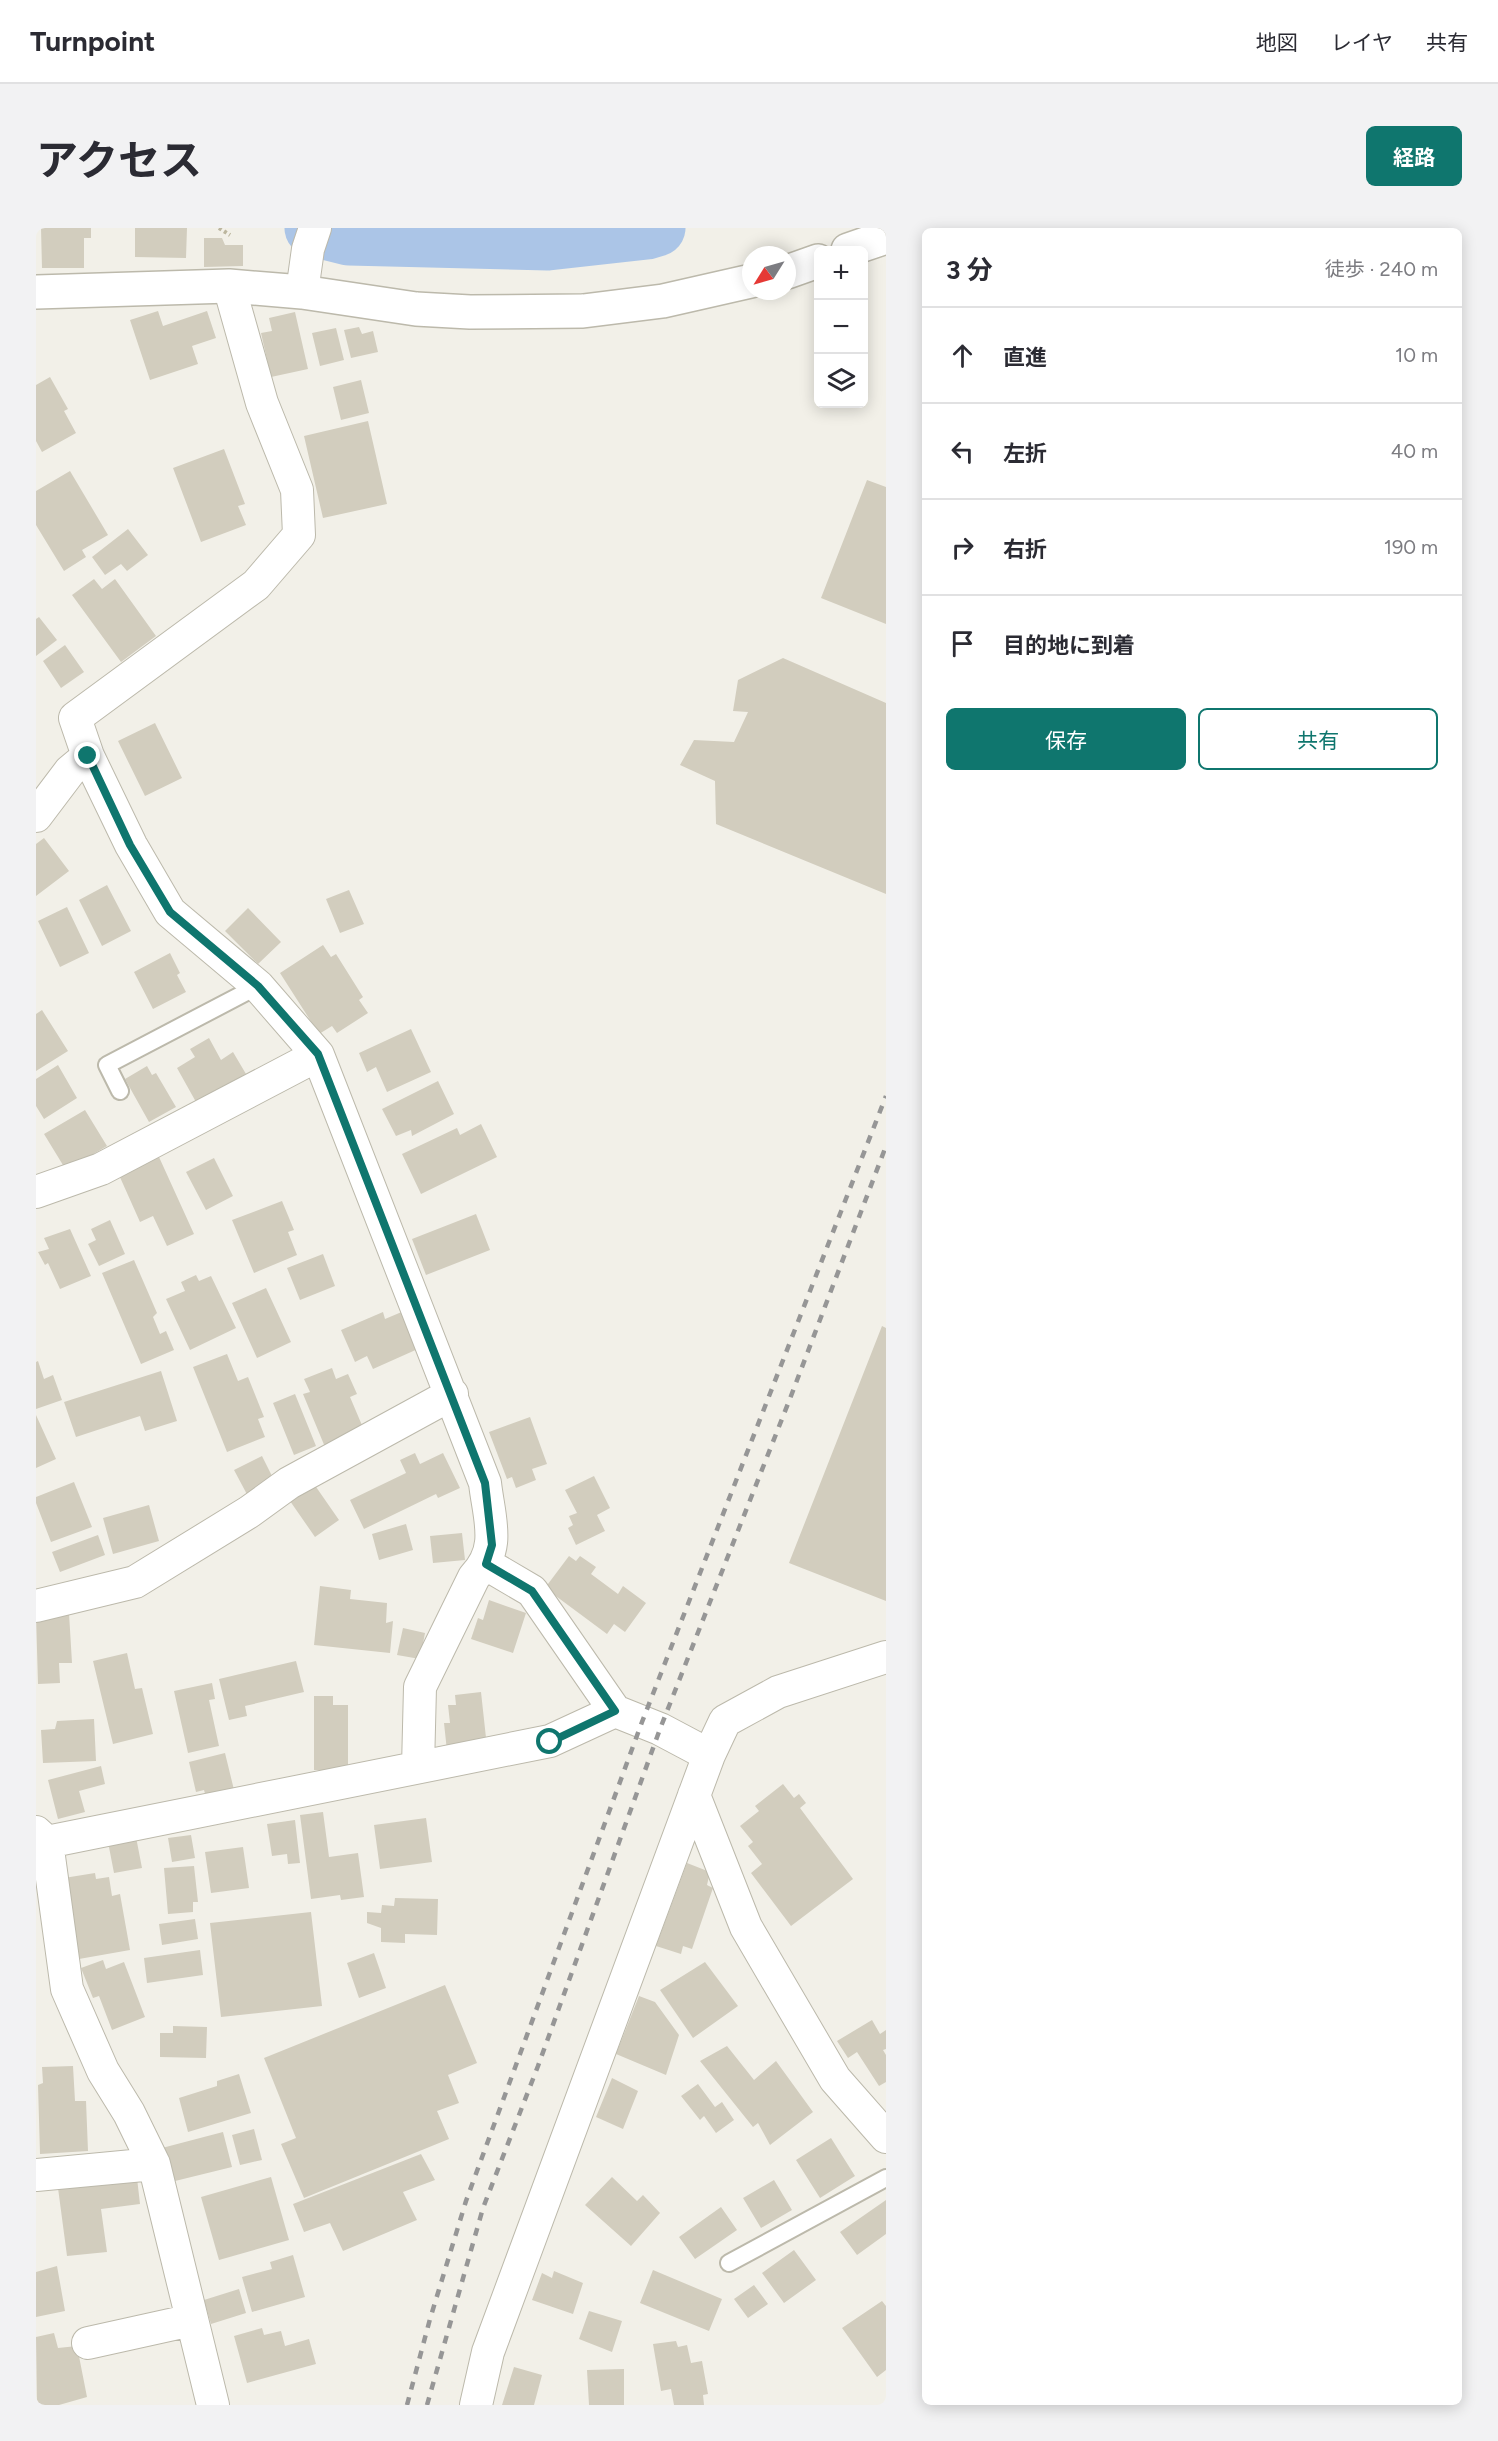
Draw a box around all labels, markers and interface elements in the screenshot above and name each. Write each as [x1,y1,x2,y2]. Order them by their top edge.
text: Turnpoint [30,24,155,58]
text: 地図 [1256,30,1298,55]
text: レイヤ [1331,30,1393,55]
text: 共有 [1426,30,1468,55]
button: 経路 [1366,126,1462,186]
text: アクセス [36,135,202,186]
north arrow [742,246,796,300]
map controls [814,246,868,408]
button: + [814,246,868,300]
text: 3 分 [946,254,993,286]
text: 徒歩 · 240 m [1325,257,1438,281]
button: − [814,300,868,354]
icon: ahead [946,339,979,372]
text: 10 m [1395,343,1438,367]
text: 直進 [1003,344,1047,371]
button: layers [814,354,868,408]
icon: left [946,435,979,468]
text: 40 m [1391,439,1438,463]
text: 左折 [1003,440,1047,467]
icon: right [946,531,979,564]
text: 190 m [1384,535,1438,559]
text: 右折 [1003,536,1047,563]
icon: arrive [946,627,979,660]
text: 目的地に到着 [1003,632,1135,659]
button: 保存 [946,708,1186,770]
button: 共有 [1198,708,1438,770]
route end [74,742,100,768]
route start [536,1728,562,1754]

